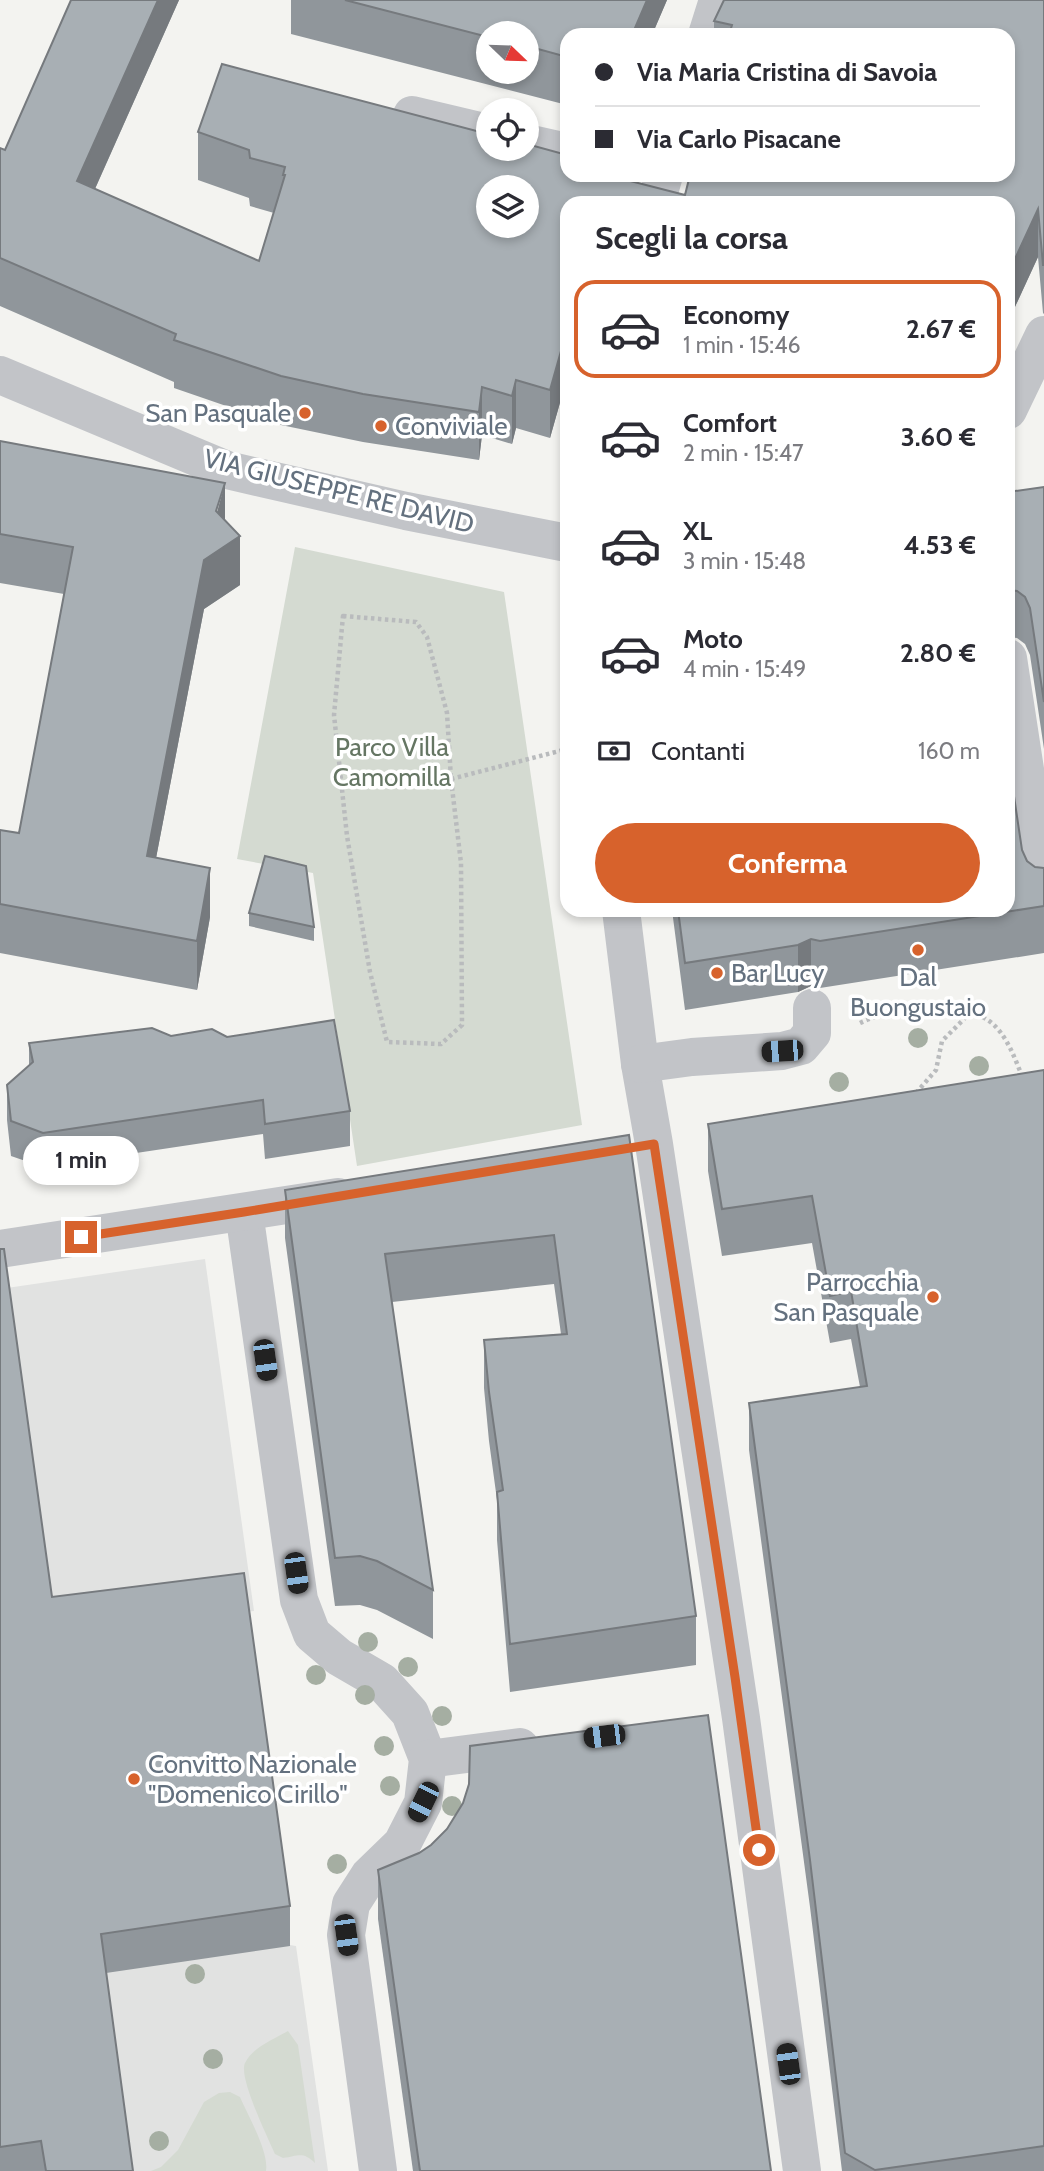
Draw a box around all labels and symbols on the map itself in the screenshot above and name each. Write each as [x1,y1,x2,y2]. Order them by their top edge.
north arrow [476,21,539,84]
place label: San Pasquale [145,397,291,429]
marker: San Pasquale [297,405,313,421]
place label: Conviviale [395,410,508,442]
marker: Conviviale [373,418,389,434]
street label: VIA GIUSEPPE RE DAVID [200,442,478,540]
park label: Parco Villa Camomilla [333,731,452,793]
marker: Dal Buongustaio [910,942,926,958]
place label: Bar Lucy [731,957,824,989]
place label: Dal Buongustaio [850,961,986,1023]
marker: Bar Lucy [709,965,725,981]
car [761,1039,804,1063]
callout: 1 min [23,1136,139,1184]
route end [65,1221,97,1253]
place label: Parrocchia San Pasquale [773,1266,920,1328]
marker: Parrocchia San Pasquale [925,1289,941,1305]
car [252,1338,279,1382]
car [283,1551,310,1595]
car [582,1723,627,1749]
place label: Convitto Nazionale "Domenico Cirillo" [148,1748,357,1810]
marker: Convitto Nazionale "Domenico Cirillo" [126,1771,142,1787]
car [405,1779,442,1825]
route start [743,1834,775,1866]
car [333,1913,360,1957]
car [775,2042,802,2086]

